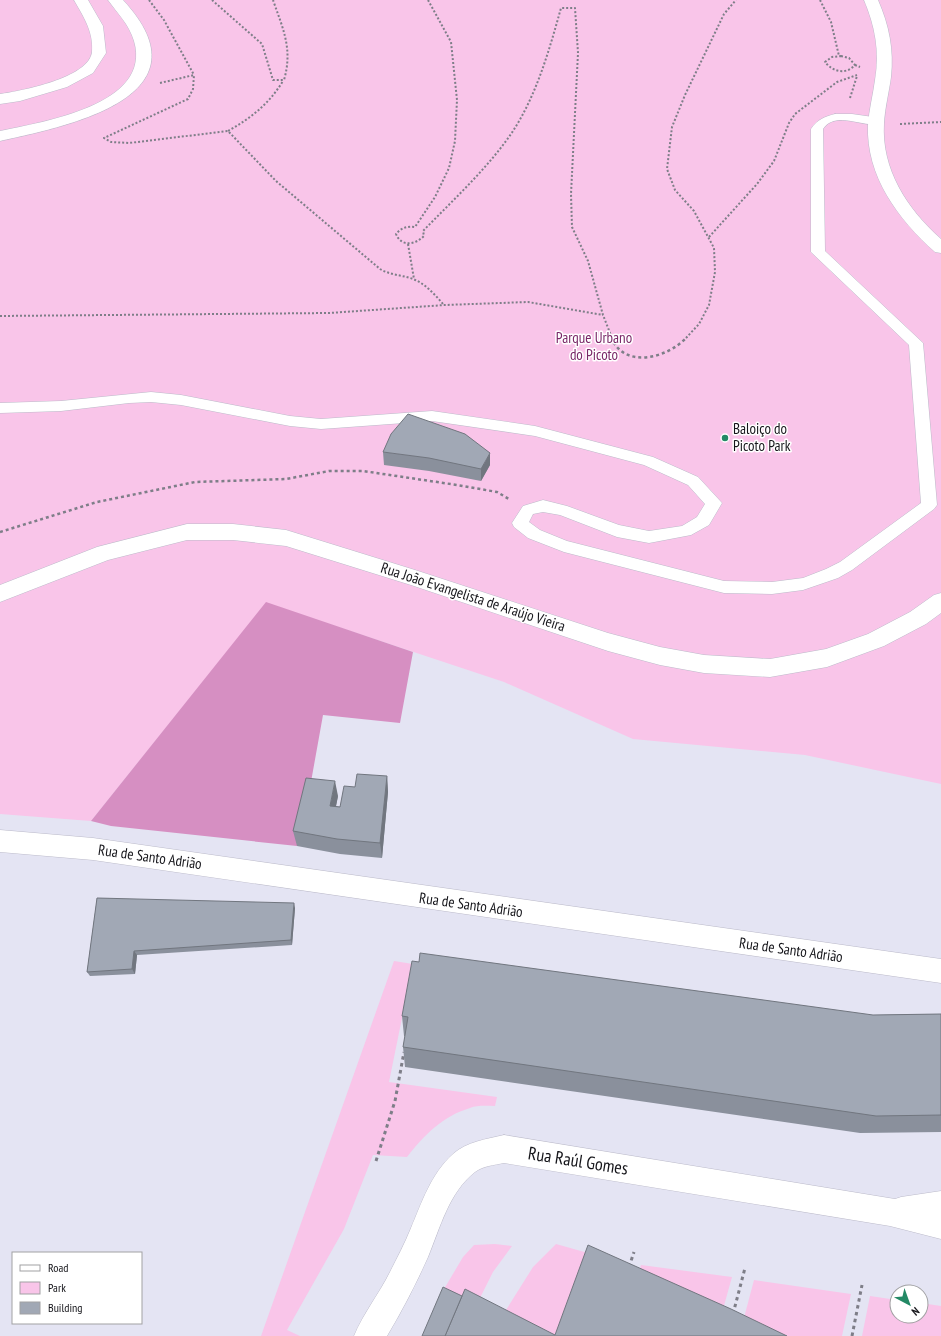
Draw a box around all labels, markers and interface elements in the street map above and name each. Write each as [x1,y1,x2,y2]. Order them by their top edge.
park label: Parque Urbano do Picoto [556,328,632,364]
place label: Baloiço do Picoto Park [733,419,791,455]
marker: Baloiço do Picoto Park [720,433,730,443]
street label: Rua João Evangelista de Araújo Vieira [379,558,568,635]
street label: Rua de Santo Adrião [97,840,203,873]
street label: Rua de Santo Adrião [418,888,524,921]
street label: Rua de Santo Adrião [738,933,844,966]
street label: Rua Raúl Gomes [526,1141,630,1180]
legend [12,1252,142,1324]
text: Road [48,1260,68,1275]
text: Park [48,1280,66,1295]
north arrow [889,1284,929,1324]
text: Building [48,1300,83,1315]
text: N [909,1304,922,1319]

